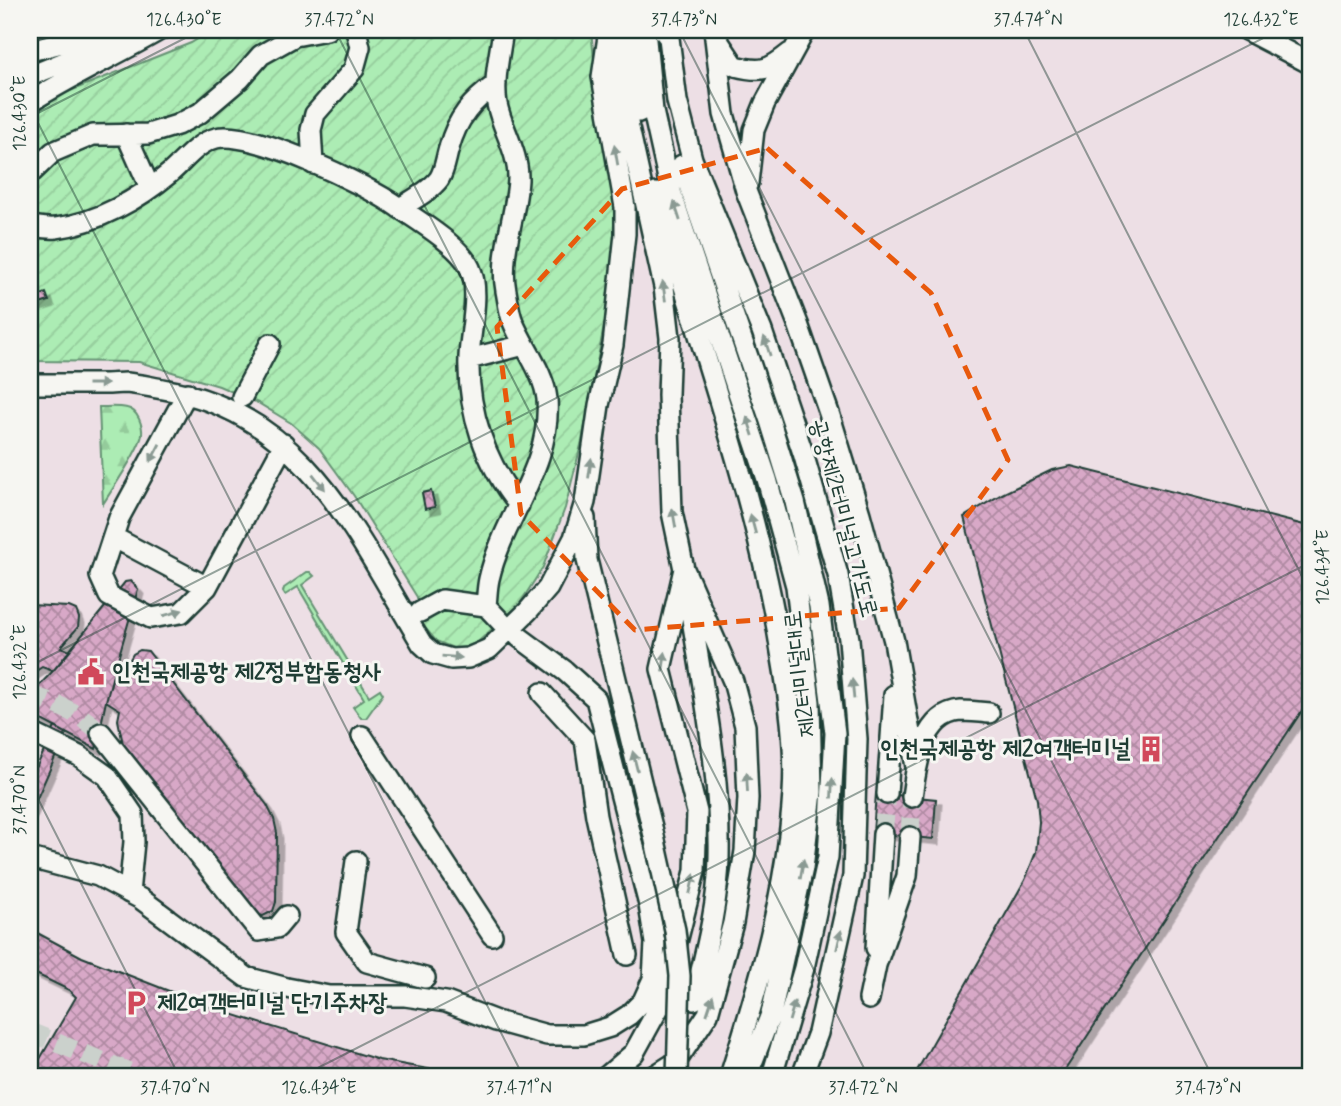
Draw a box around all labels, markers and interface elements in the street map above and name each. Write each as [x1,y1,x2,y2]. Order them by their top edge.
text: 126.430°E [146,8,222,32]
text: 37.472°N [304,8,374,32]
text: 37.473°N [651,8,717,32]
text: 37.474°N [993,8,1063,32]
text: 126.432°E [1223,8,1299,32]
text: 126.430°E [8,75,32,151]
one-way arrow [610,144,621,166]
one-way arrow [672,200,682,221]
one-way arrow [659,280,670,302]
one-way arrow [761,335,772,356]
one-way arrow [87,378,109,390]
street label: 공항제2터미널고가도로 [802,415,884,621]
one-way arrow [744,416,755,437]
one-way arrow [149,443,160,463]
one-way arrow [584,457,595,479]
one-way arrow [312,472,327,490]
one-way arrow [668,507,679,529]
one-way arrow [747,513,758,535]
text: 126.434°E [1311,529,1335,605]
one-way arrow [162,608,183,618]
street label: 제2터미널대로 [778,609,824,739]
text: 126.432°E [8,624,32,700]
one-way arrow [658,650,669,672]
one-way arrow [441,652,463,663]
public building icon: 인천국제공항 제2정부합동청사 [76,657,106,687]
place label: 인천국제공항 제2정부합동청사 [112,657,381,688]
one-way arrow [847,678,858,700]
place label: 인천국제공항 제2여객터미널 [880,734,1131,765]
building icon: 인천국제공항 제2여객터미널 [1136,734,1166,764]
one-way arrow [629,750,640,772]
text: 37.470°N [8,765,32,835]
one-way arrow [742,771,753,793]
one-way arrow [827,777,838,799]
one-way arrow [797,858,808,880]
one-way arrow [687,873,698,895]
one-way arrow [833,929,844,951]
parking icon: 제2여객터미널 단기주차장 [121,988,151,1018]
place label: 제2여객터미널 단기주차장 [157,988,388,1019]
one-way arrow [705,995,715,1016]
one-way arrow [787,1000,797,1021]
text: 37.470°N [140,1076,210,1100]
text: 126.434°E [281,1076,357,1100]
text: 37.471°N [486,1076,552,1100]
text: 37.472°N [828,1076,898,1100]
text: 37.473°N [1175,1076,1241,1100]

